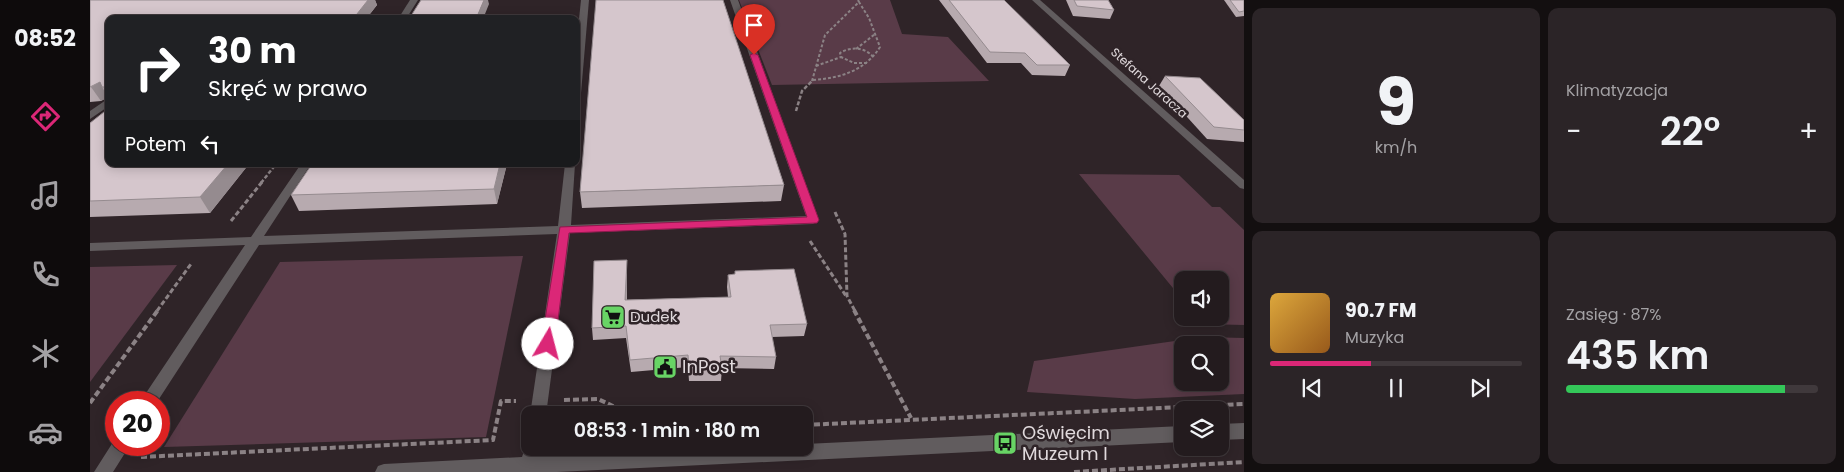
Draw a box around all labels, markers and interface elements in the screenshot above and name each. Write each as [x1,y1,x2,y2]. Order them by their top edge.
pin [733,4,775,55]
icon: arrive [740,11,768,39]
text: 08:52 [14,23,76,54]
text: 30 m [208,26,296,75]
icon: right [125,35,190,100]
street label: Stefana Jaracza [1107,44,1191,122]
text: 9 [1376,57,1416,148]
text: Skręć w prawo [208,73,367,104]
text: Klimatyzacja [1566,79,1668,102]
icon: directions [28,99,63,134]
text: 22° [1660,105,1720,158]
text: − [1566,112,1581,151]
text: + [1799,112,1818,151]
icon: left [196,130,224,158]
text: Potem [125,131,186,158]
text: km/h [1375,136,1417,159]
icon: music [28,178,63,213]
icon: phone [28,257,63,292]
map controls [1174,271,1229,456]
button: sound [1174,271,1229,326]
text: 90.7 FM [1345,297,1416,324]
text: Zasięg · 87% [1566,303,1661,326]
supermarket icon: Dudek [600,304,626,330]
place label: Dudek [630,306,678,327]
position arrow [521,317,573,369]
text: Muzyka [1345,326,1404,349]
text: 435 km [1566,329,1709,382]
icon: climate [28,336,63,371]
button: search [1174,336,1229,391]
public building icon: InPost [652,354,678,380]
place label: InPost [682,354,736,379]
icon: previous [1298,374,1326,402]
icon: pause [1382,374,1410,402]
icon: next [1466,374,1494,402]
speed limit sign: 20 [105,391,170,456]
button: layers [1174,401,1229,456]
icon: car [28,415,63,450]
text: 08:53 · 1 min · 180 m [574,417,760,444]
place label: Oświęcim Muzeum I [1022,420,1110,466]
bus stop icon: Oświęcim Muzeum I [992,430,1018,456]

